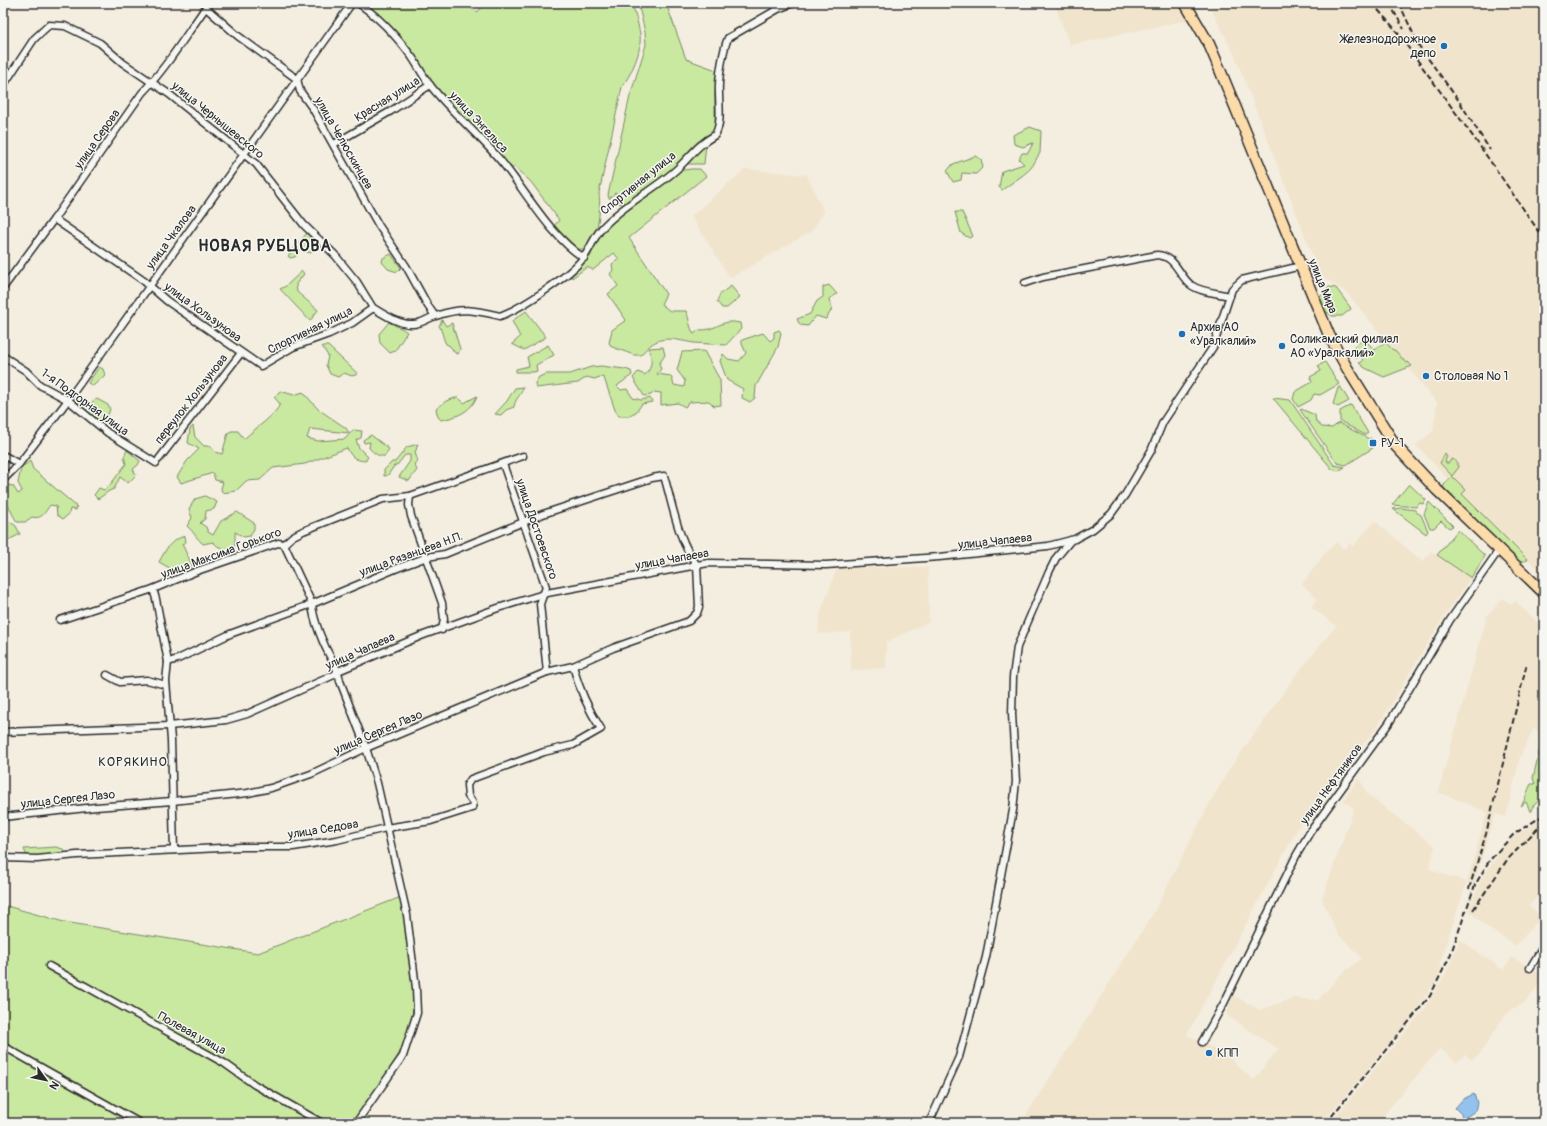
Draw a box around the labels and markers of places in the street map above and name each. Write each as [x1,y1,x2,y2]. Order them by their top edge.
place label: Железнодорожное депо [1339,32,1437,61]
marker: Железнодорожное депо [1439,41,1449,51]
place label: Архив АО «Уралкалий» [1190,320,1256,349]
marker: Архив АО «Уралкалий» [1177,329,1187,339]
place label: Соликамский филиал АО «Уралкалий» [1290,332,1399,361]
marker: Соликамский филиал АО «Уралкалий» [1277,341,1287,351]
place label: Столовая № 1 [1434,369,1508,384]
marker: Столовая № 1 [1421,371,1431,381]
place label: РУ-1 [1381,436,1404,451]
marker: РУ-1 [1368,438,1378,448]
place label: КПП [1217,1046,1238,1061]
marker: КПП [1204,1048,1214,1058]

